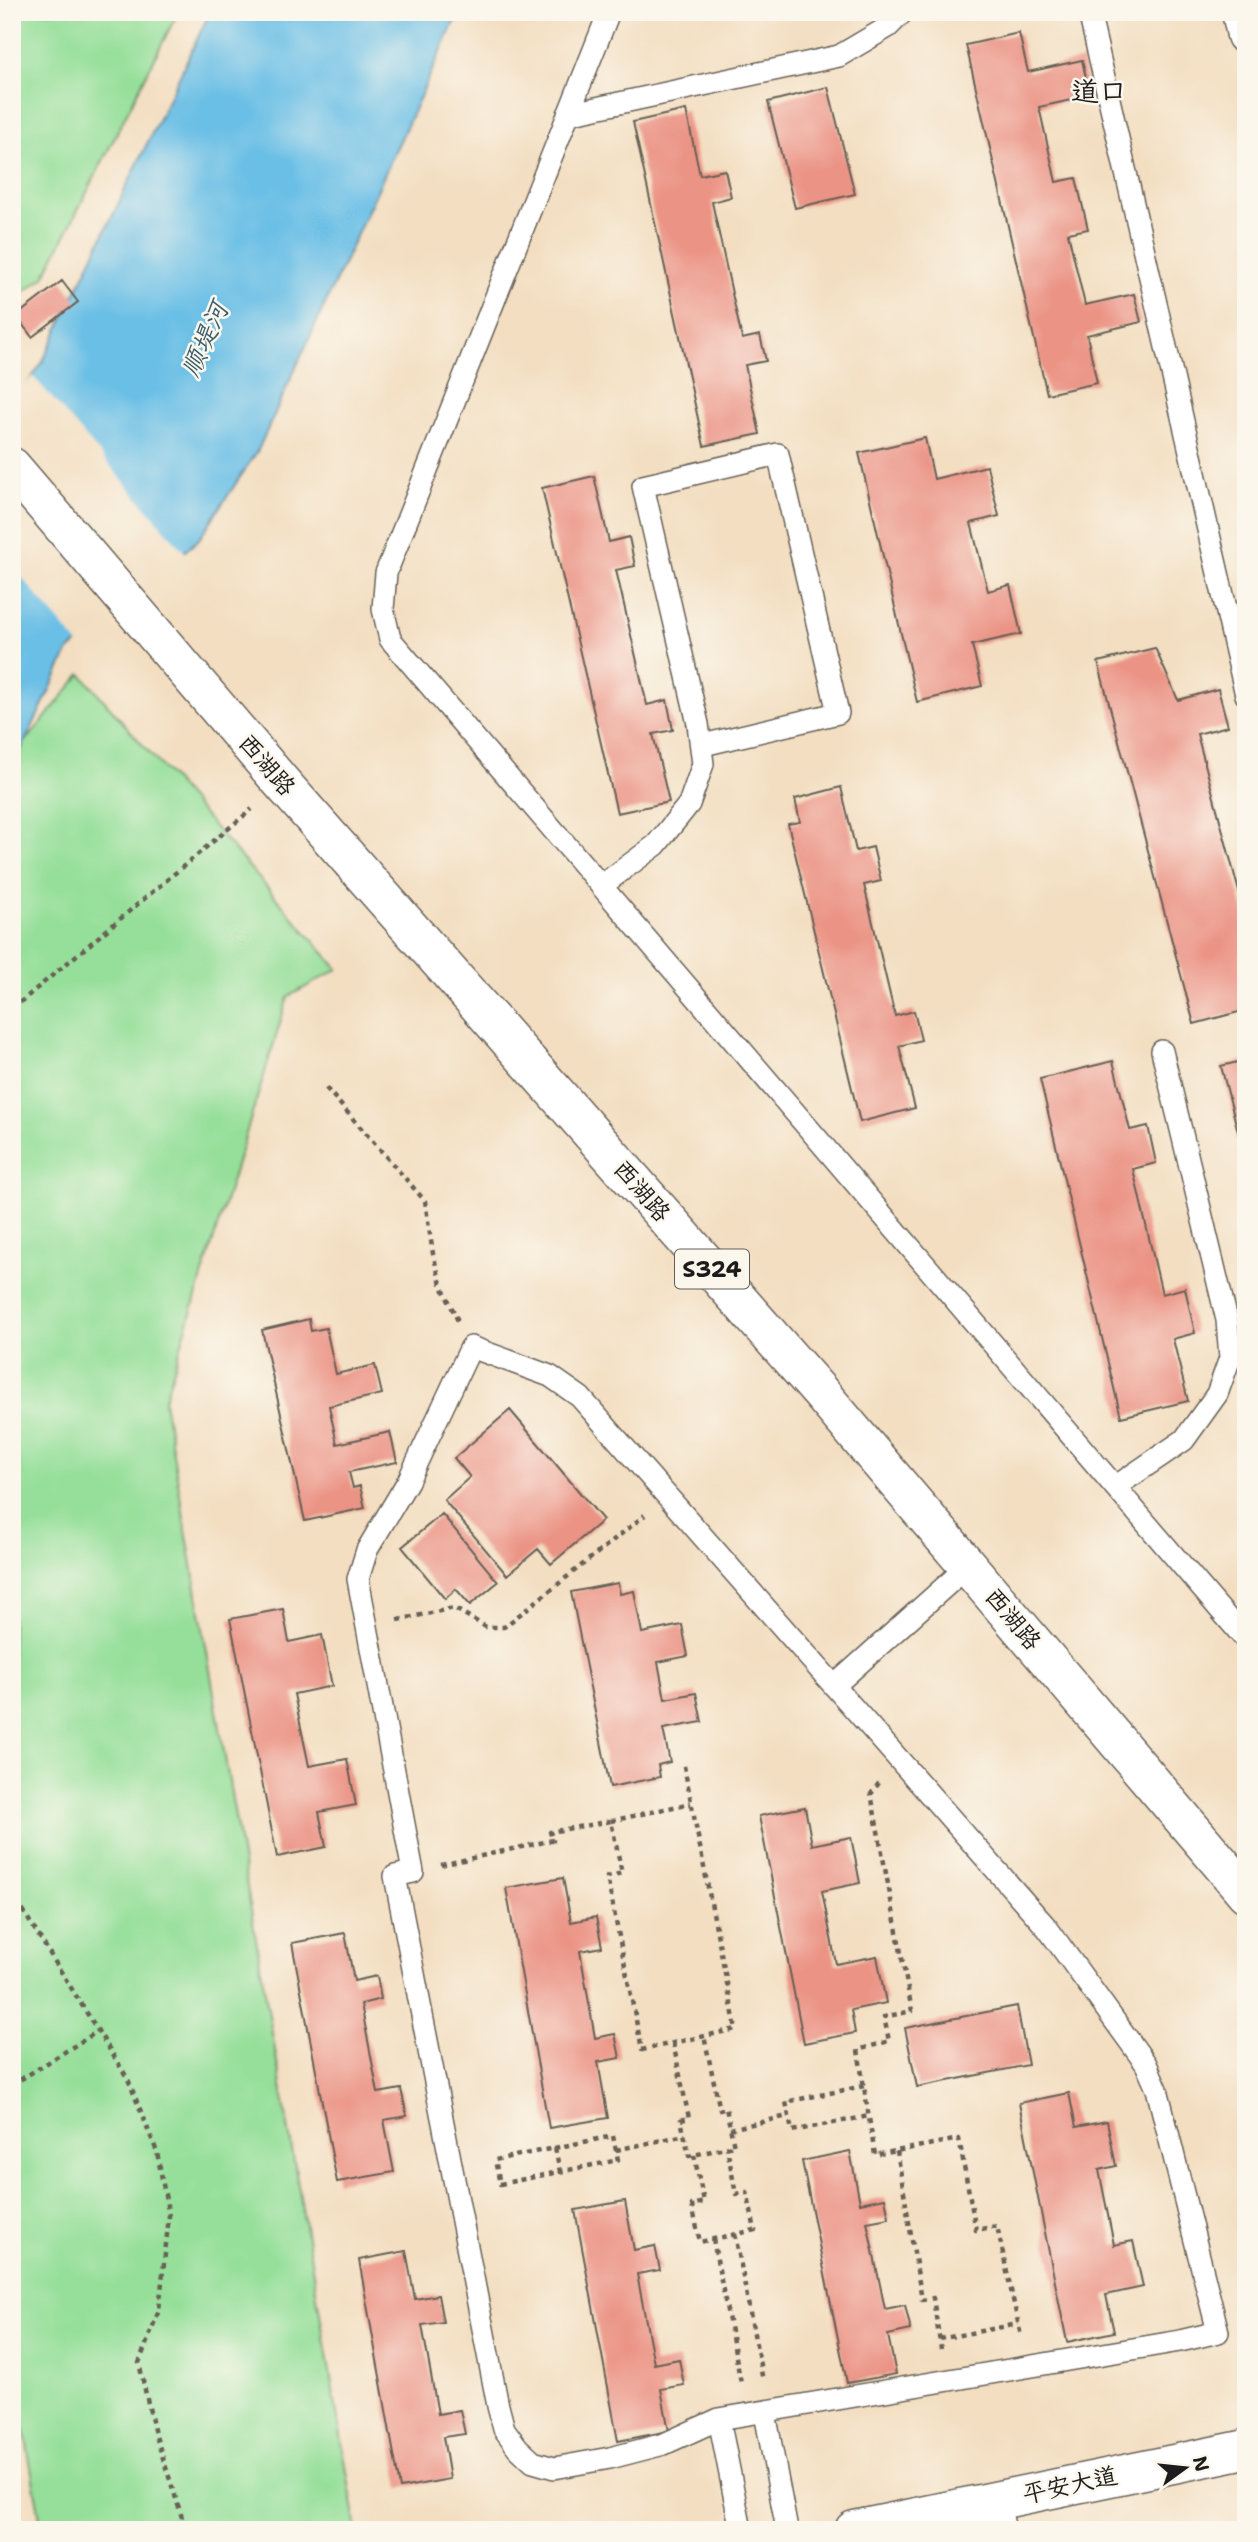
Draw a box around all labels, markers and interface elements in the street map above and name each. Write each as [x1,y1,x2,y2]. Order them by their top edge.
district label: 道口 [1071,72,1127,110]
water label: 顺堤河 [172,293,237,382]
street label: 西湖路 [231,727,303,803]
street label: 西湖路 [606,1153,678,1229]
road number: S324 [675,1250,749,1288]
street label: 西湖路 [978,1581,1048,1657]
north arrow [1150,2434,1220,2504]
text: N [1187,2453,1215,2474]
street label: 平安大道 [1020,2459,1120,2511]

